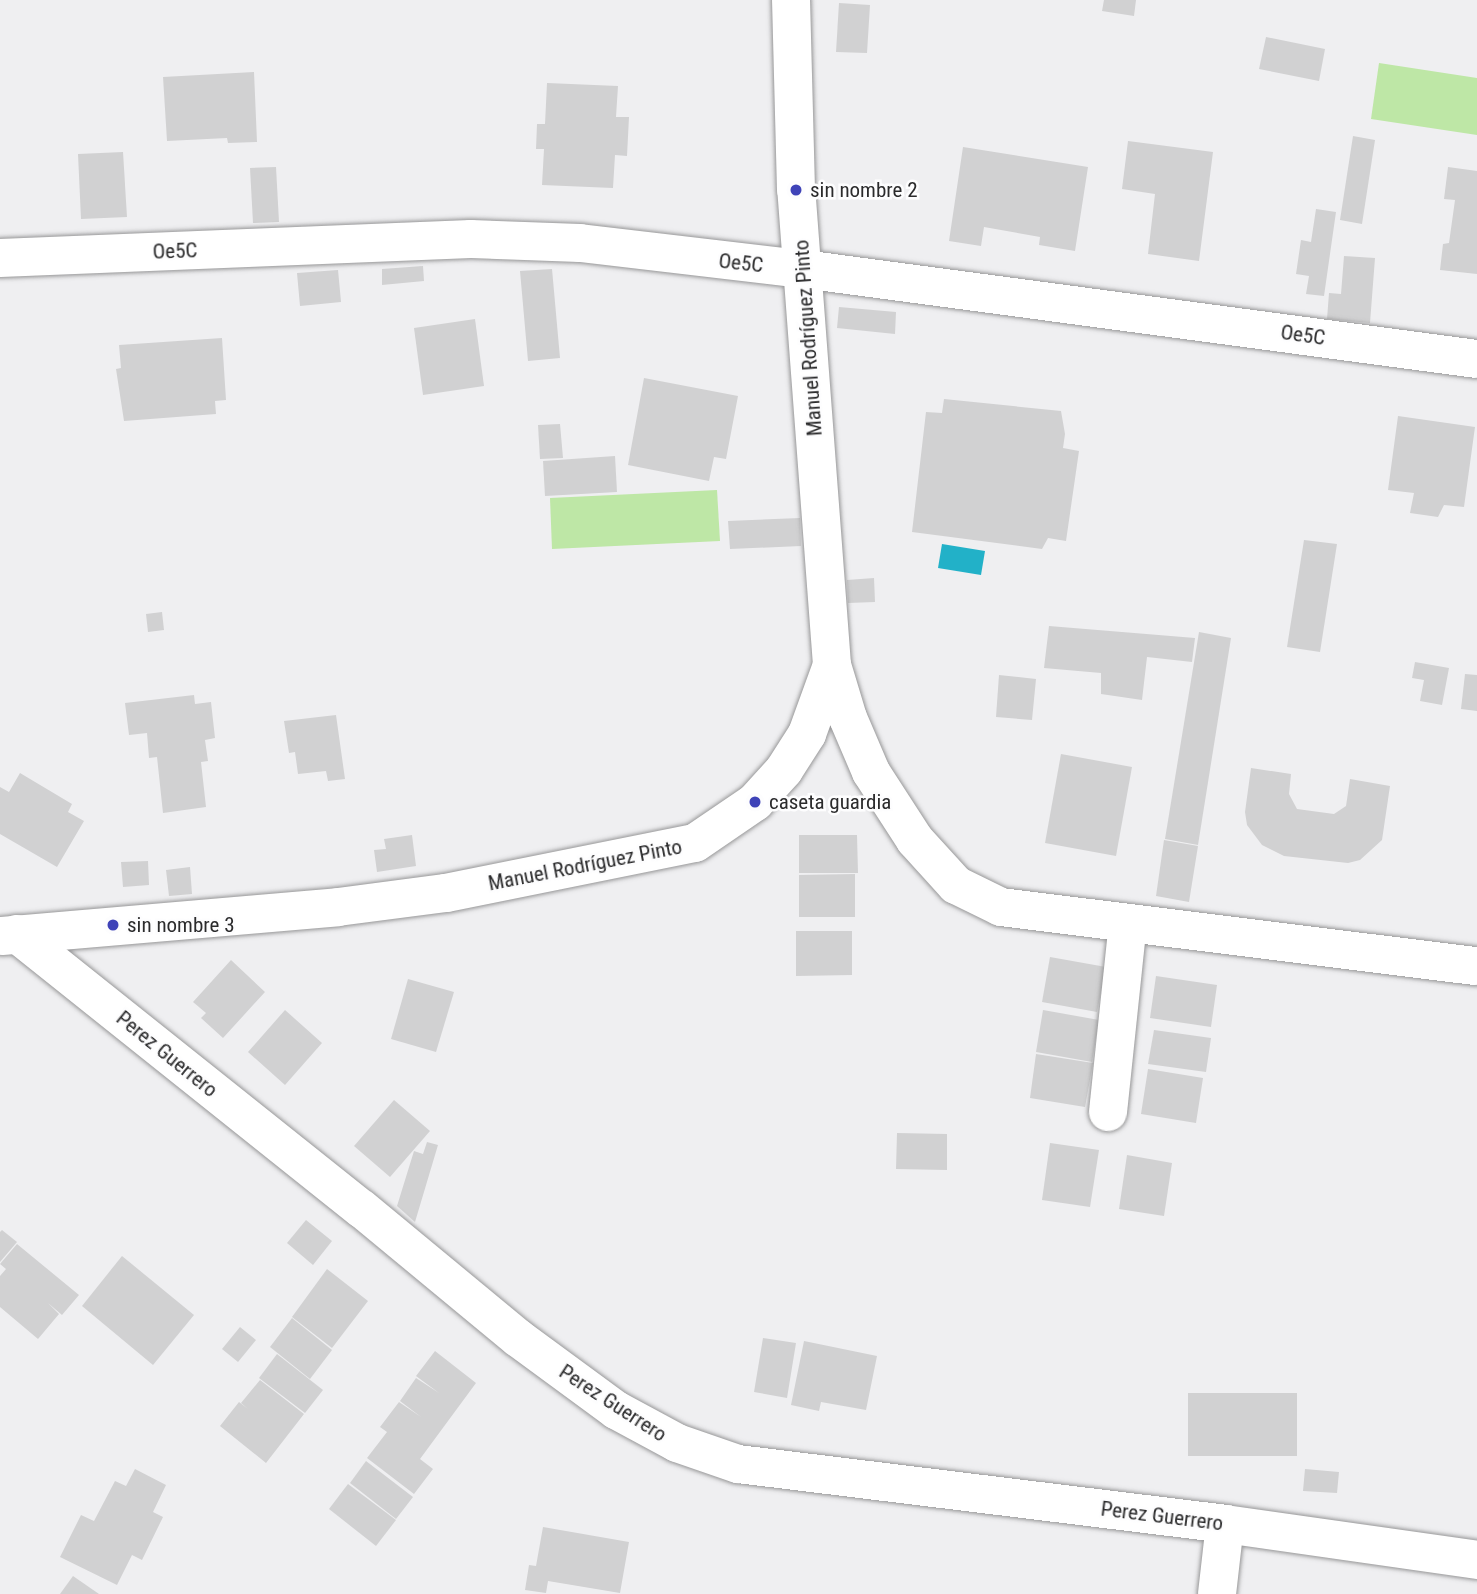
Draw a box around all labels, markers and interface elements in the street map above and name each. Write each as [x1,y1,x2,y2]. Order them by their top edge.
place label: sin nombre 2 [810,177,918,203]
marker: sin nombre 2 [788,182,804,198]
street label: Oe5C [152,238,198,264]
street label: Manuel Rodríguez Pinto [789,239,827,437]
street label: Oe5C [717,248,765,278]
street label: Oe5C [1279,319,1327,351]
place label: caseta guardia [769,789,891,815]
marker: caseta guardia [747,794,763,810]
street label: Manuel Rodríguez Pinto [486,834,684,896]
place label: sin nombre 3 [127,912,235,938]
marker: sin nombre 3 [105,917,121,933]
street label: Perez Guerrero [111,1005,223,1103]
street label: Perez Guerrero [555,1359,671,1447]
street label: Perez Guerrero [1099,1496,1225,1536]

